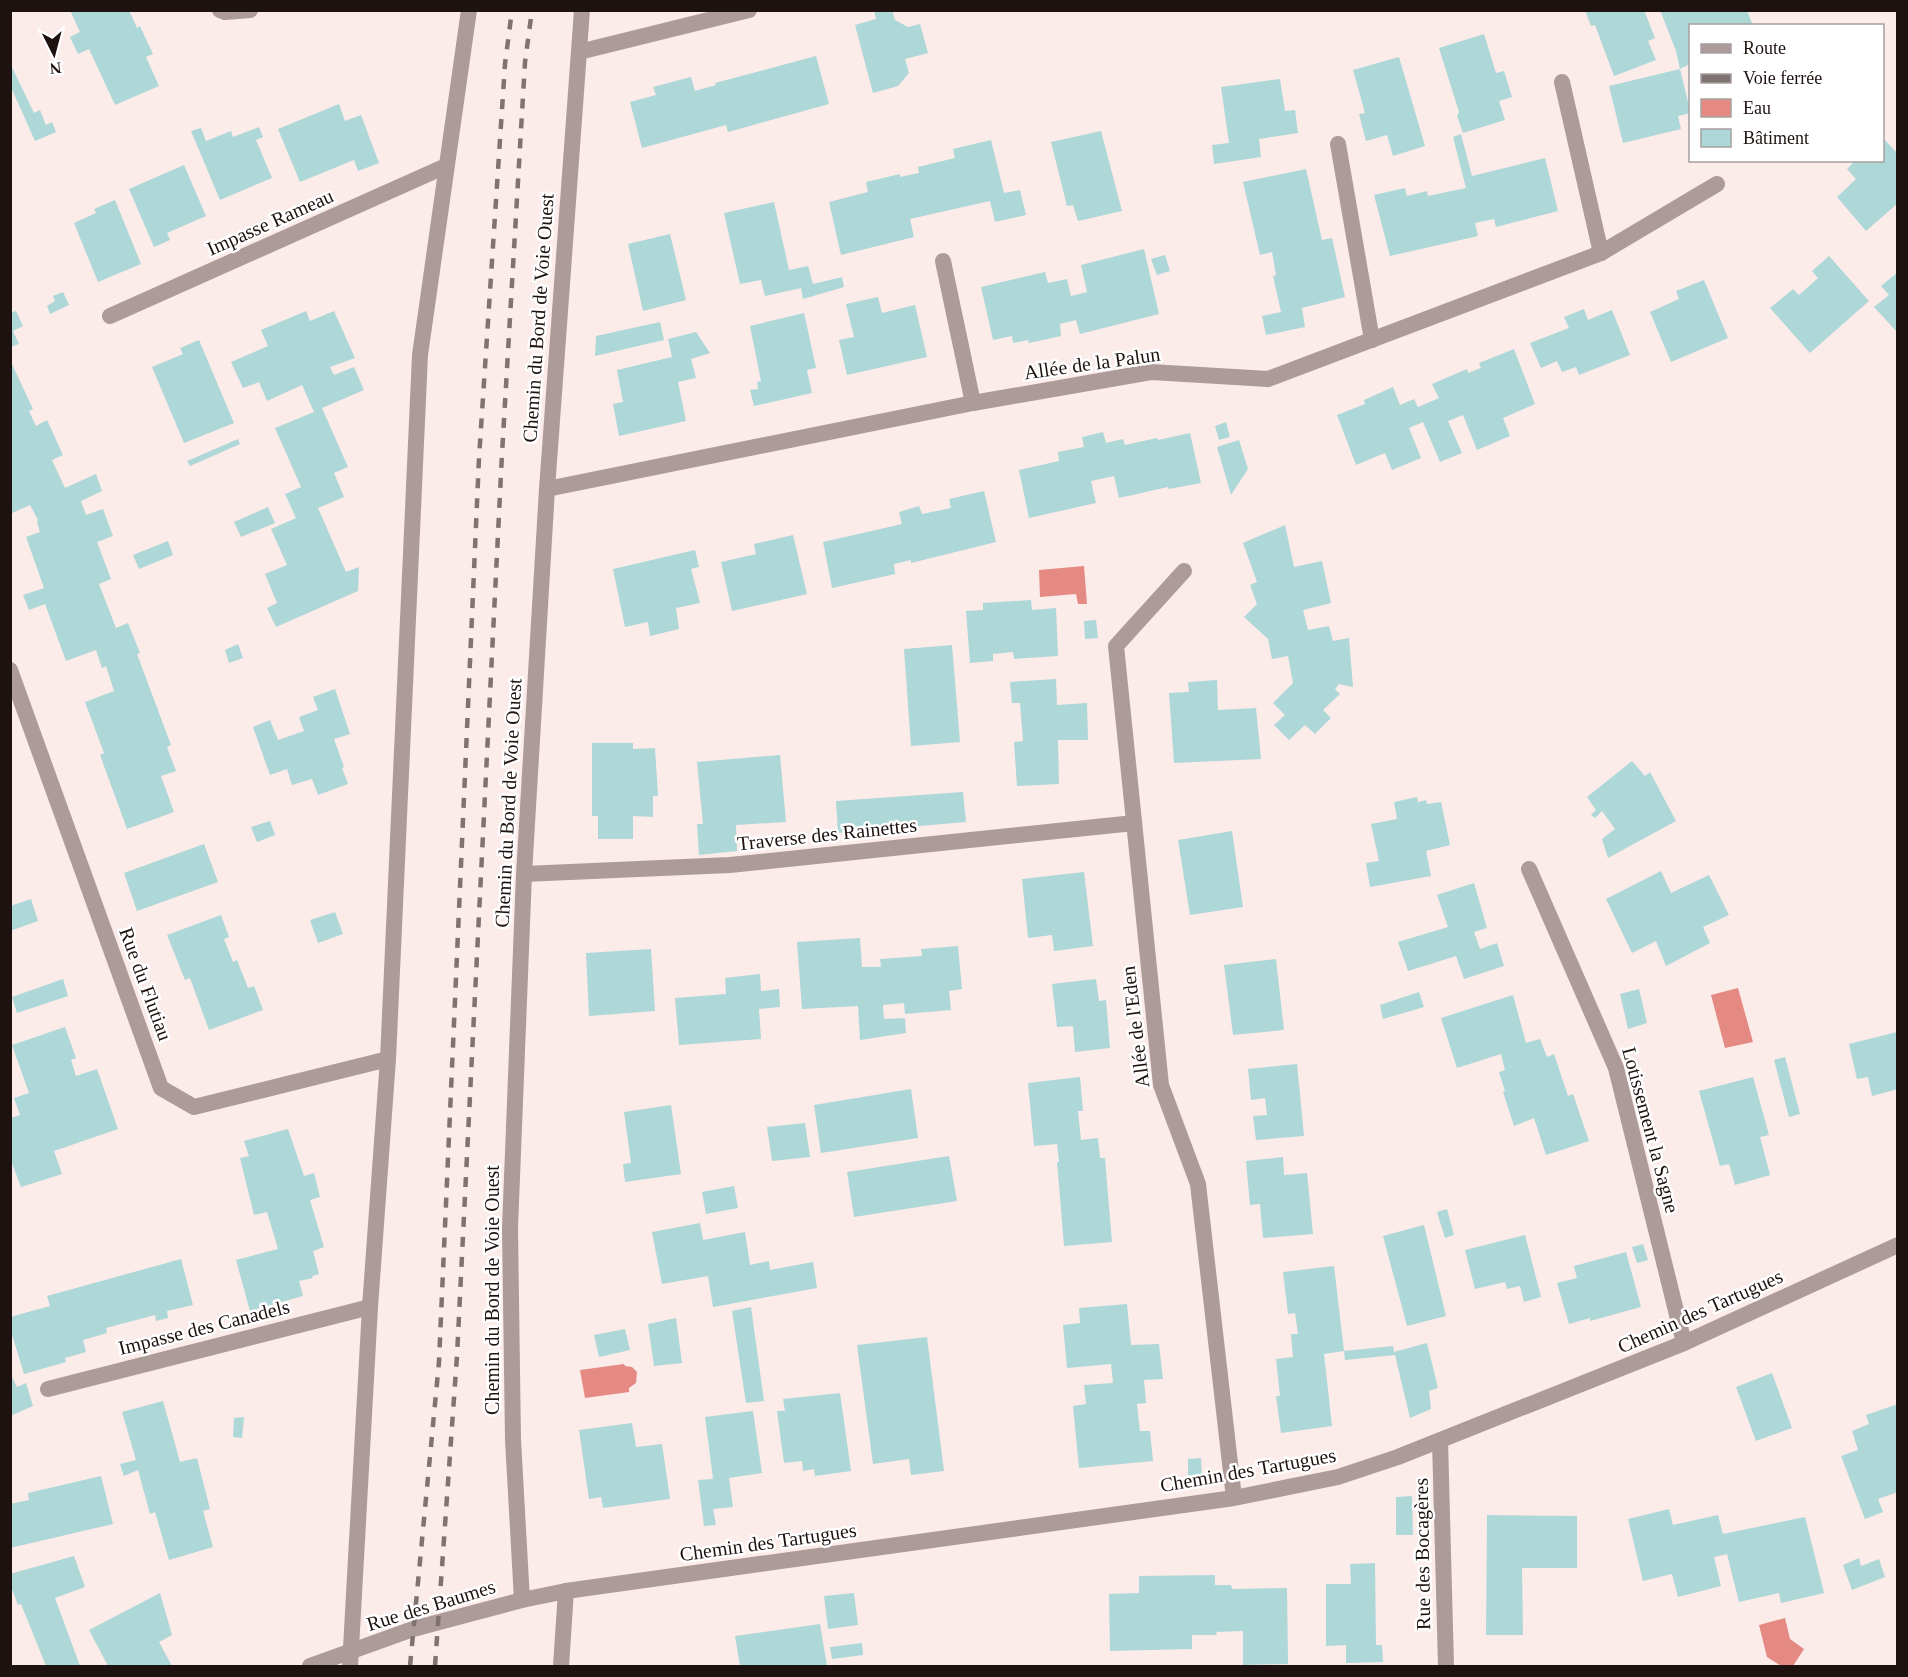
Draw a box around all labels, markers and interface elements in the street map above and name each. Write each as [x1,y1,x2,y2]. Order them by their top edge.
north arrow [24,24,84,84]
legend [1689,24,1884,162]
text: Route [1743,38,1786,58]
text: N [48,59,62,78]
text: Voie ferrée [1743,68,1822,88]
text: Eau [1743,98,1771,118]
text: Bâtiment [1743,128,1809,148]
street label: Impasse Rameau [203,184,337,261]
street label: Chemin du Bord de Voie Ouest [518,192,558,443]
street label: Allée de la Palun [1023,343,1161,383]
street label: Chemin du Bord de Voie Ouest [490,677,526,928]
street label: Traverse des Rainettes [736,814,918,854]
street label: Rue du Flutiau [115,924,177,1044]
street label: Allée de l'Eden [1117,965,1153,1089]
street label: Lotissement la Sagne [1617,1045,1684,1216]
street label: Chemin du Bord de Voie Ouest [481,1165,503,1415]
street label: Chemin des Tartugues [1614,1265,1786,1358]
street label: Impasse des Canadels [116,1295,292,1360]
street label: Chemin des Tartugues [1158,1444,1338,1497]
street label: Rue des Bocagères [1410,1478,1435,1630]
street label: Chemin des Tartugues [678,1519,858,1566]
street label: Rue des Baumes [364,1575,498,1635]

